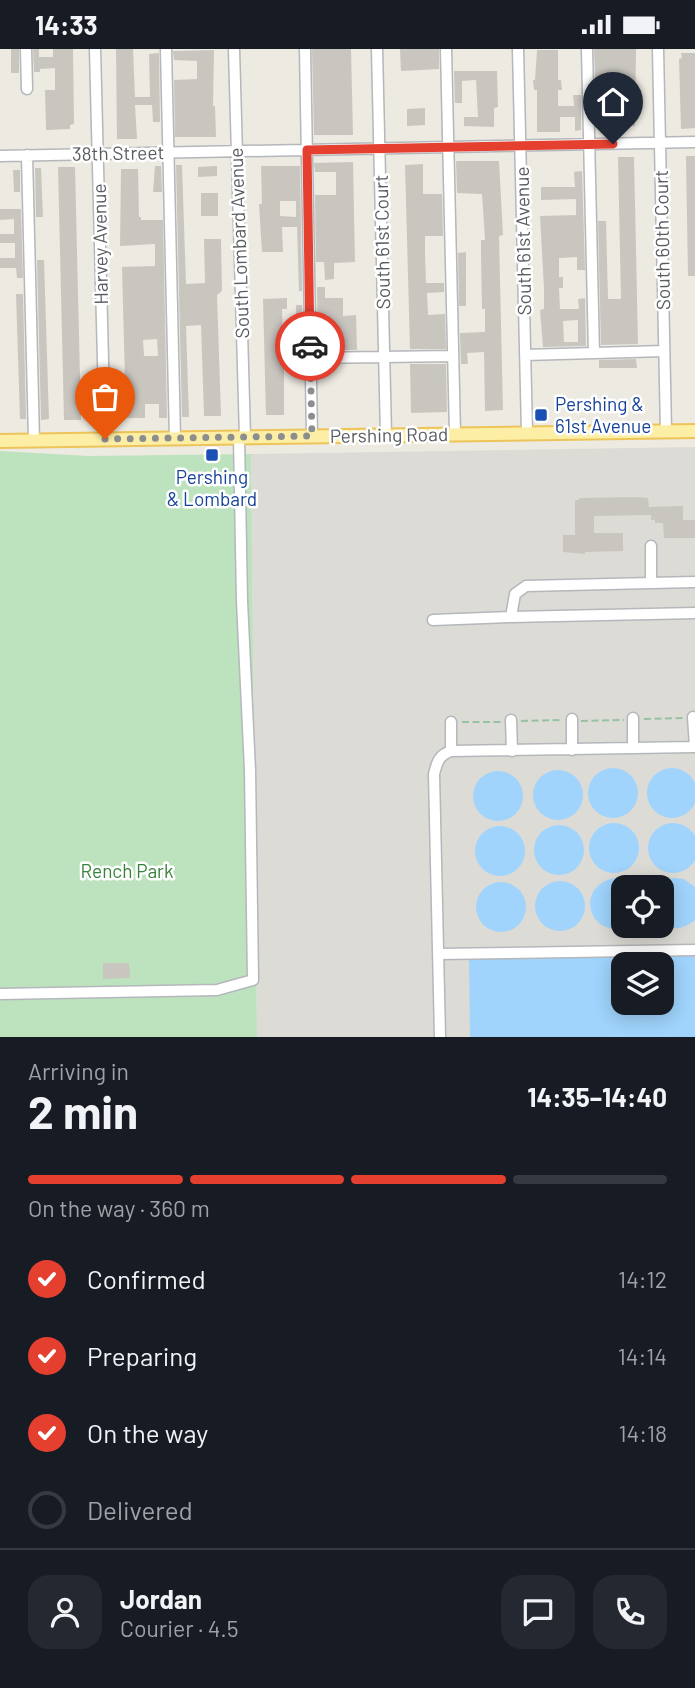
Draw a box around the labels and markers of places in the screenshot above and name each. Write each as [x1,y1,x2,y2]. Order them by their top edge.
pin [583,72,643,144]
pin [75,367,135,439]
place label: Pershing & 61st Avenue [555,392,651,437]
marker: Pershing & 61st Avenue [533,407,549,423]
marker: Pershing & Lombard [204,447,220,463]
place label: Pershing & Lombard [167,465,257,510]

